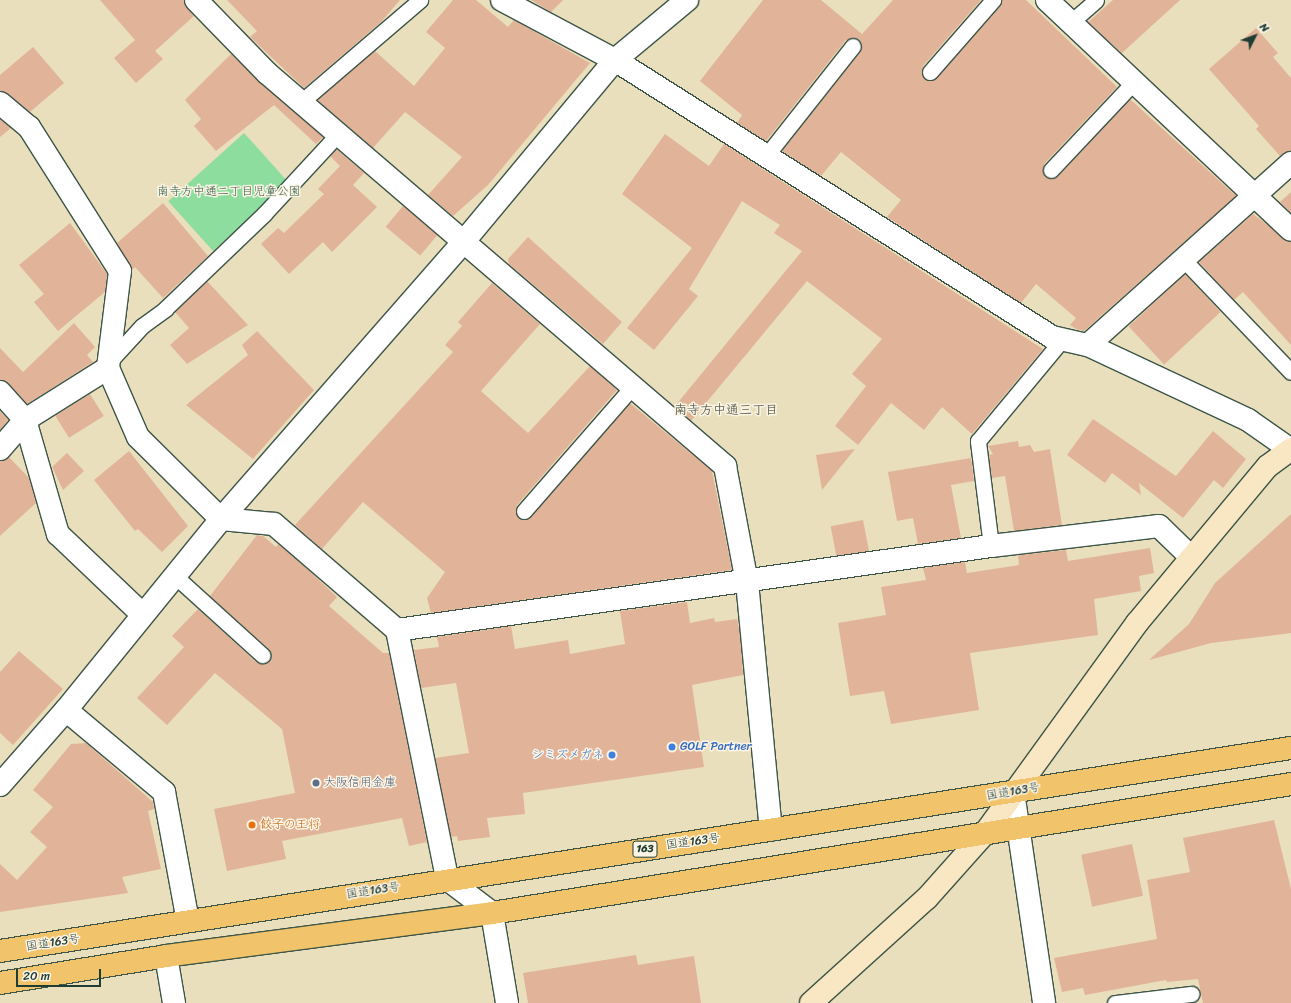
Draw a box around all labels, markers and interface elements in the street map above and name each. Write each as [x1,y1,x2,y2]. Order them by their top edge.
north arrow [1235,16,1275,56]
text: N [1255,18,1274,37]
park label: 南寺方中通二丁目児童公園 [157,185,301,199]
district label: 南寺方中通三丁目 [674,402,778,418]
place label: GOLF Partner [680,740,752,754]
marker: GOLF Partner [667,742,677,752]
place label: シミズメガネ [532,748,604,762]
marker: シミズメガネ [607,750,617,760]
place label: 大阪信用金庫 [324,776,396,790]
marker: 大阪信用金庫 [311,778,321,788]
street label: 国道163号 [985,780,1041,804]
place label: 餃子の王将 [260,818,320,832]
marker: 餃子の王将 [247,820,257,830]
street label: 国道163号 [665,831,721,853]
road number: 163 [632,840,658,858]
street label: 国道163号 [345,880,401,902]
street label: 国道163号 [25,932,81,954]
scale bar [18,961,103,987]
text: 20 m [23,965,50,987]

